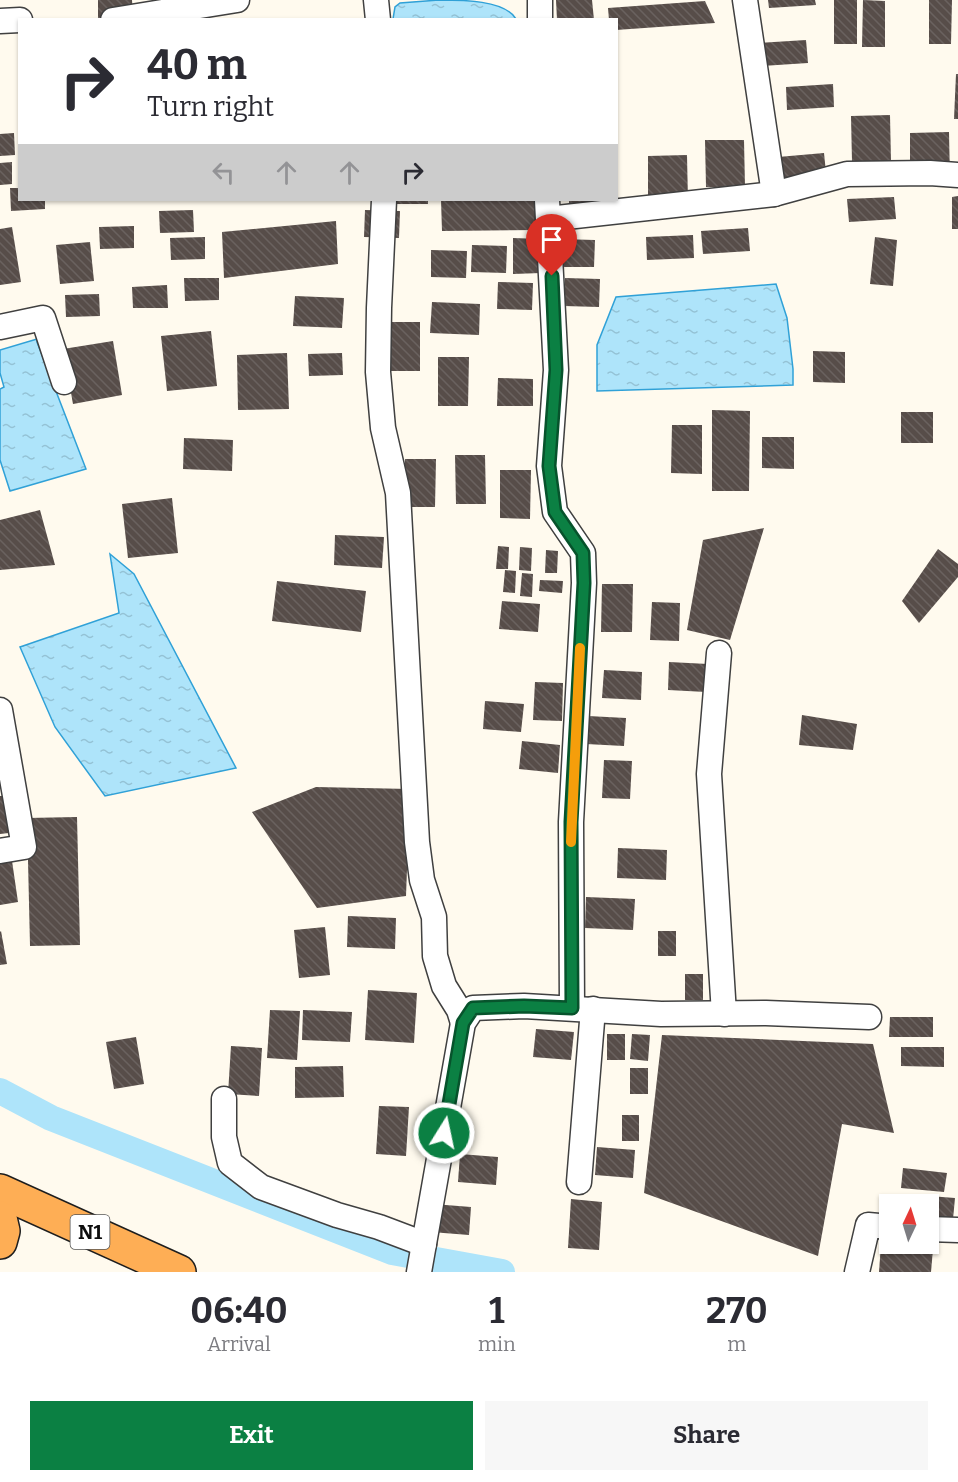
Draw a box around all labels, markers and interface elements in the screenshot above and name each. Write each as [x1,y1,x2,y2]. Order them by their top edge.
text: 40 m [147,40,247,90]
icon: right [48,42,126,120]
text: Turn right [147,91,274,123]
icon: left [207,156,240,189]
icon: ahead [270,156,303,189]
icon: ahead [333,156,366,189]
icon: right [396,156,429,189]
pin [526,214,577,276]
icon: arrive [535,223,568,256]
position arrow [412,1101,476,1165]
north arrow [879,1194,939,1254]
map controls [879,1194,939,1254]
road number: N1 [70,1215,110,1249]
text: 06:40 [190,1289,288,1333]
text: 1 [489,1289,505,1333]
text: 270 [706,1289,768,1333]
text: Arrival [207,1332,271,1356]
text: min [478,1332,516,1356]
text: m [727,1332,746,1356]
button: Exit [30,1401,473,1470]
button: Share [485,1401,928,1470]

